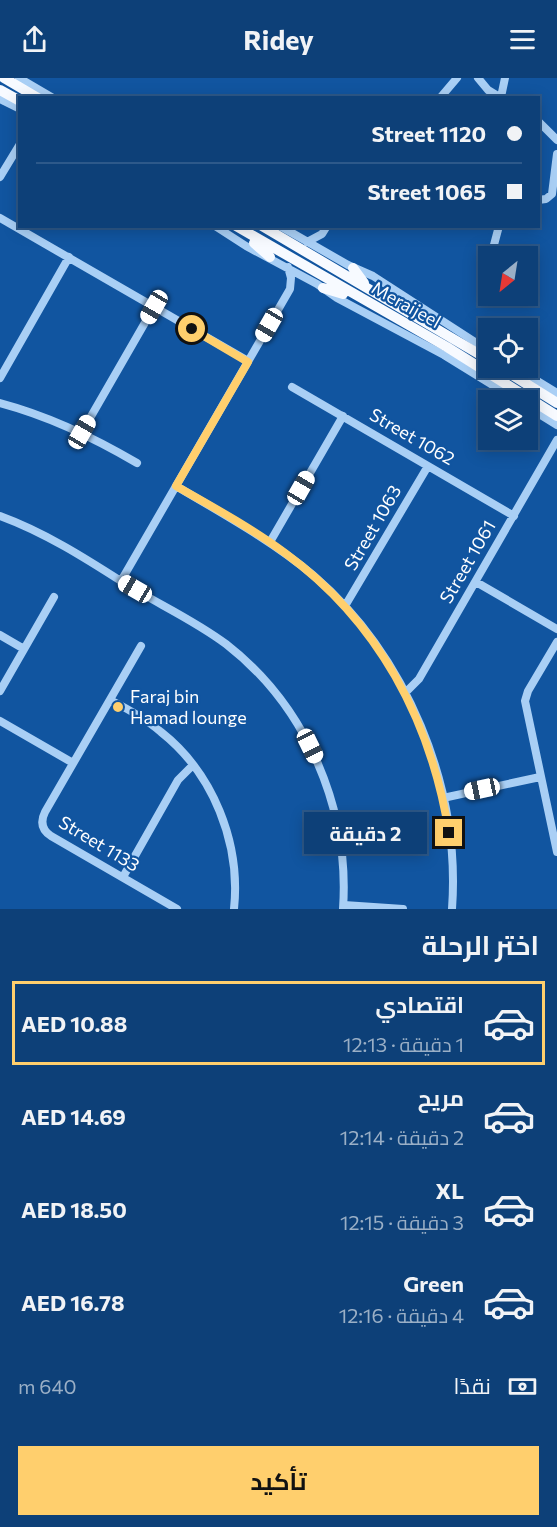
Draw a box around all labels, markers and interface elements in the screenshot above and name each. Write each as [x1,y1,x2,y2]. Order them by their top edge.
icon: share [18,23,51,56]
text: Ridey [243,23,314,56]
icon: menu [506,23,539,56]
text: Street 1120 [371,120,486,147]
text: Street 1065 [367,178,486,205]
north arrow [478,246,538,306]
map controls [478,246,538,450]
street label: Meraijeel [368,276,445,332]
car [137,287,171,327]
car [252,305,286,345]
route start [178,315,205,342]
button: locate [478,318,538,378]
button: layers [478,390,538,450]
street label: Street 1062 [366,403,459,469]
car [65,412,99,452]
car [284,468,318,508]
street label: Street 1063 [339,481,405,574]
street label: Street 1061 [435,516,500,607]
car [115,572,155,606]
place label: Faraj bin Hamad lounge [130,685,247,728]
marker: Faraj bin Hamad lounge [111,700,125,714]
car [294,726,326,766]
car [463,776,501,802]
street label: Street 1133 [55,810,144,876]
callout: 2 دقيقة [305,812,428,854]
route end [435,819,462,846]
text: 2 دقيقة [330,821,401,845]
text: اختر الرحلة [422,928,539,961]
text: اقتصادي [375,991,464,1018]
icon: car [482,996,536,1050]
text: AED 10.88 [21,1010,127,1037]
text: 1 دقيقة · 12:13 [343,1032,464,1056]
text: مريح [418,1084,464,1111]
icon: car [482,1089,536,1143]
text: AED 14.69 [21,1103,126,1130]
text: 2 دقيقة · 12:14 [340,1125,464,1149]
text: XL [436,1177,464,1204]
icon: car [482,1182,536,1236]
text: AED 18.50 [21,1196,127,1223]
text: 3 دقيقة · 12:15 [340,1210,464,1234]
text: Green [403,1270,464,1297]
icon: car [482,1275,536,1329]
text: AED 16.78 [21,1289,125,1316]
text: 4 دقيقة · 12:16 [339,1303,464,1327]
icon: cash [506,1370,539,1403]
text: نقدًا [453,1372,491,1399]
text: 640 m [18,1374,77,1398]
button: تأكيد [18,1446,539,1515]

